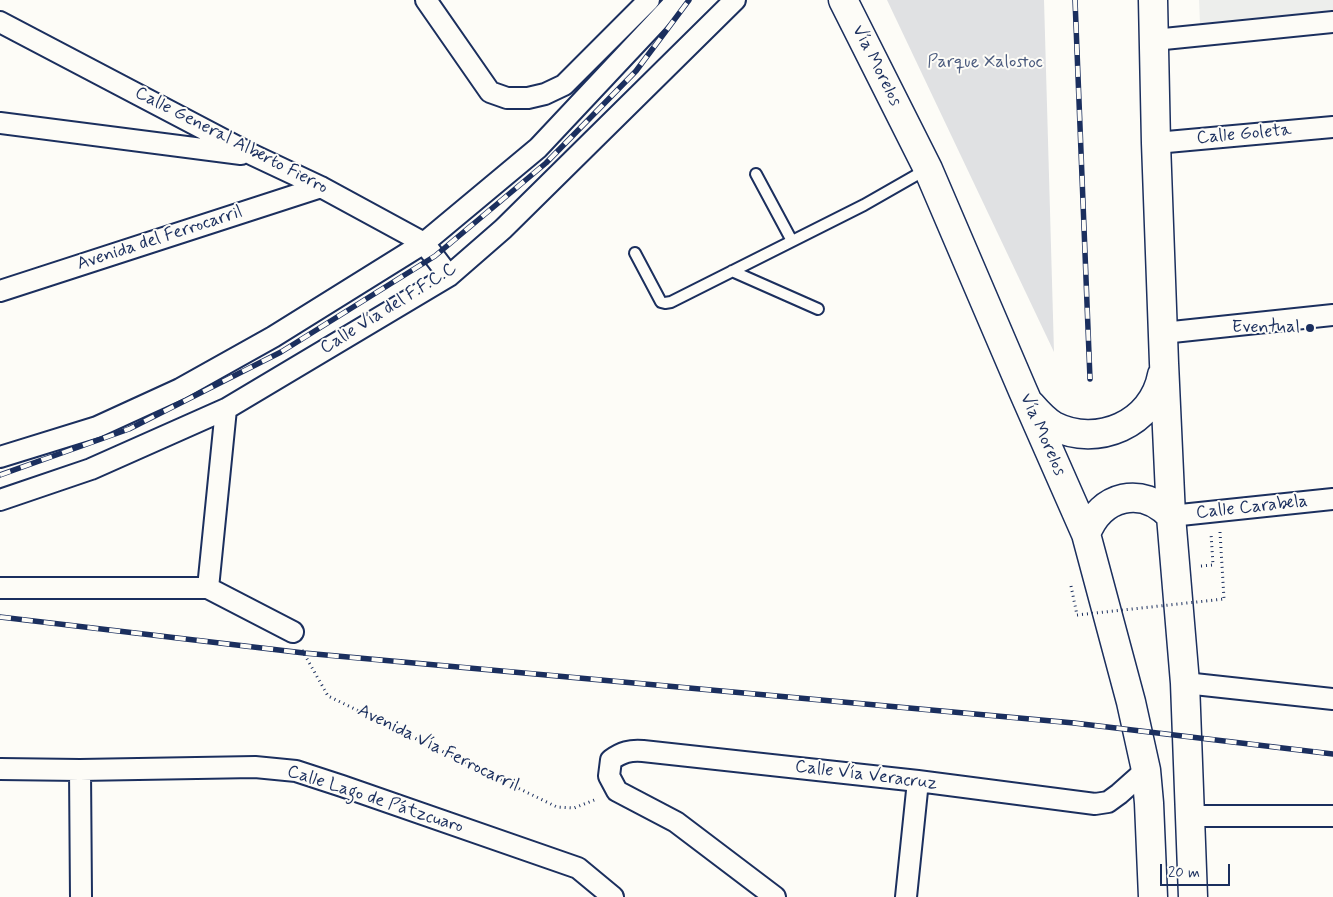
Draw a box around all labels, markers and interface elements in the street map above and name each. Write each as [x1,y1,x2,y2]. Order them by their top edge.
street label: Vía Morelos [846,22,906,110]
park label: Parque Xalostoc [927,52,1043,74]
street label: Calle General Alberto Fierro [131,83,331,199]
street label: Calle Goleta [1196,120,1292,150]
street label: Avenida del Ferrocarril [75,202,245,276]
street label: Calle Vía del F.F.C.C [317,258,461,360]
place label: Eventual [1232,317,1300,339]
marker: Eventual [1304,322,1316,334]
street label: Vía Morelos [1014,390,1070,480]
street label: Calle Carabela [1195,491,1309,525]
street label: Avenida Vía Ferrocarril [354,700,522,798]
street label: Calle Vía Veracruz [794,757,938,795]
street label: Calle Lago de Pátzcuaro [284,761,466,839]
scale bar [1163,854,1233,886]
text: 20 m [1168,863,1200,883]

